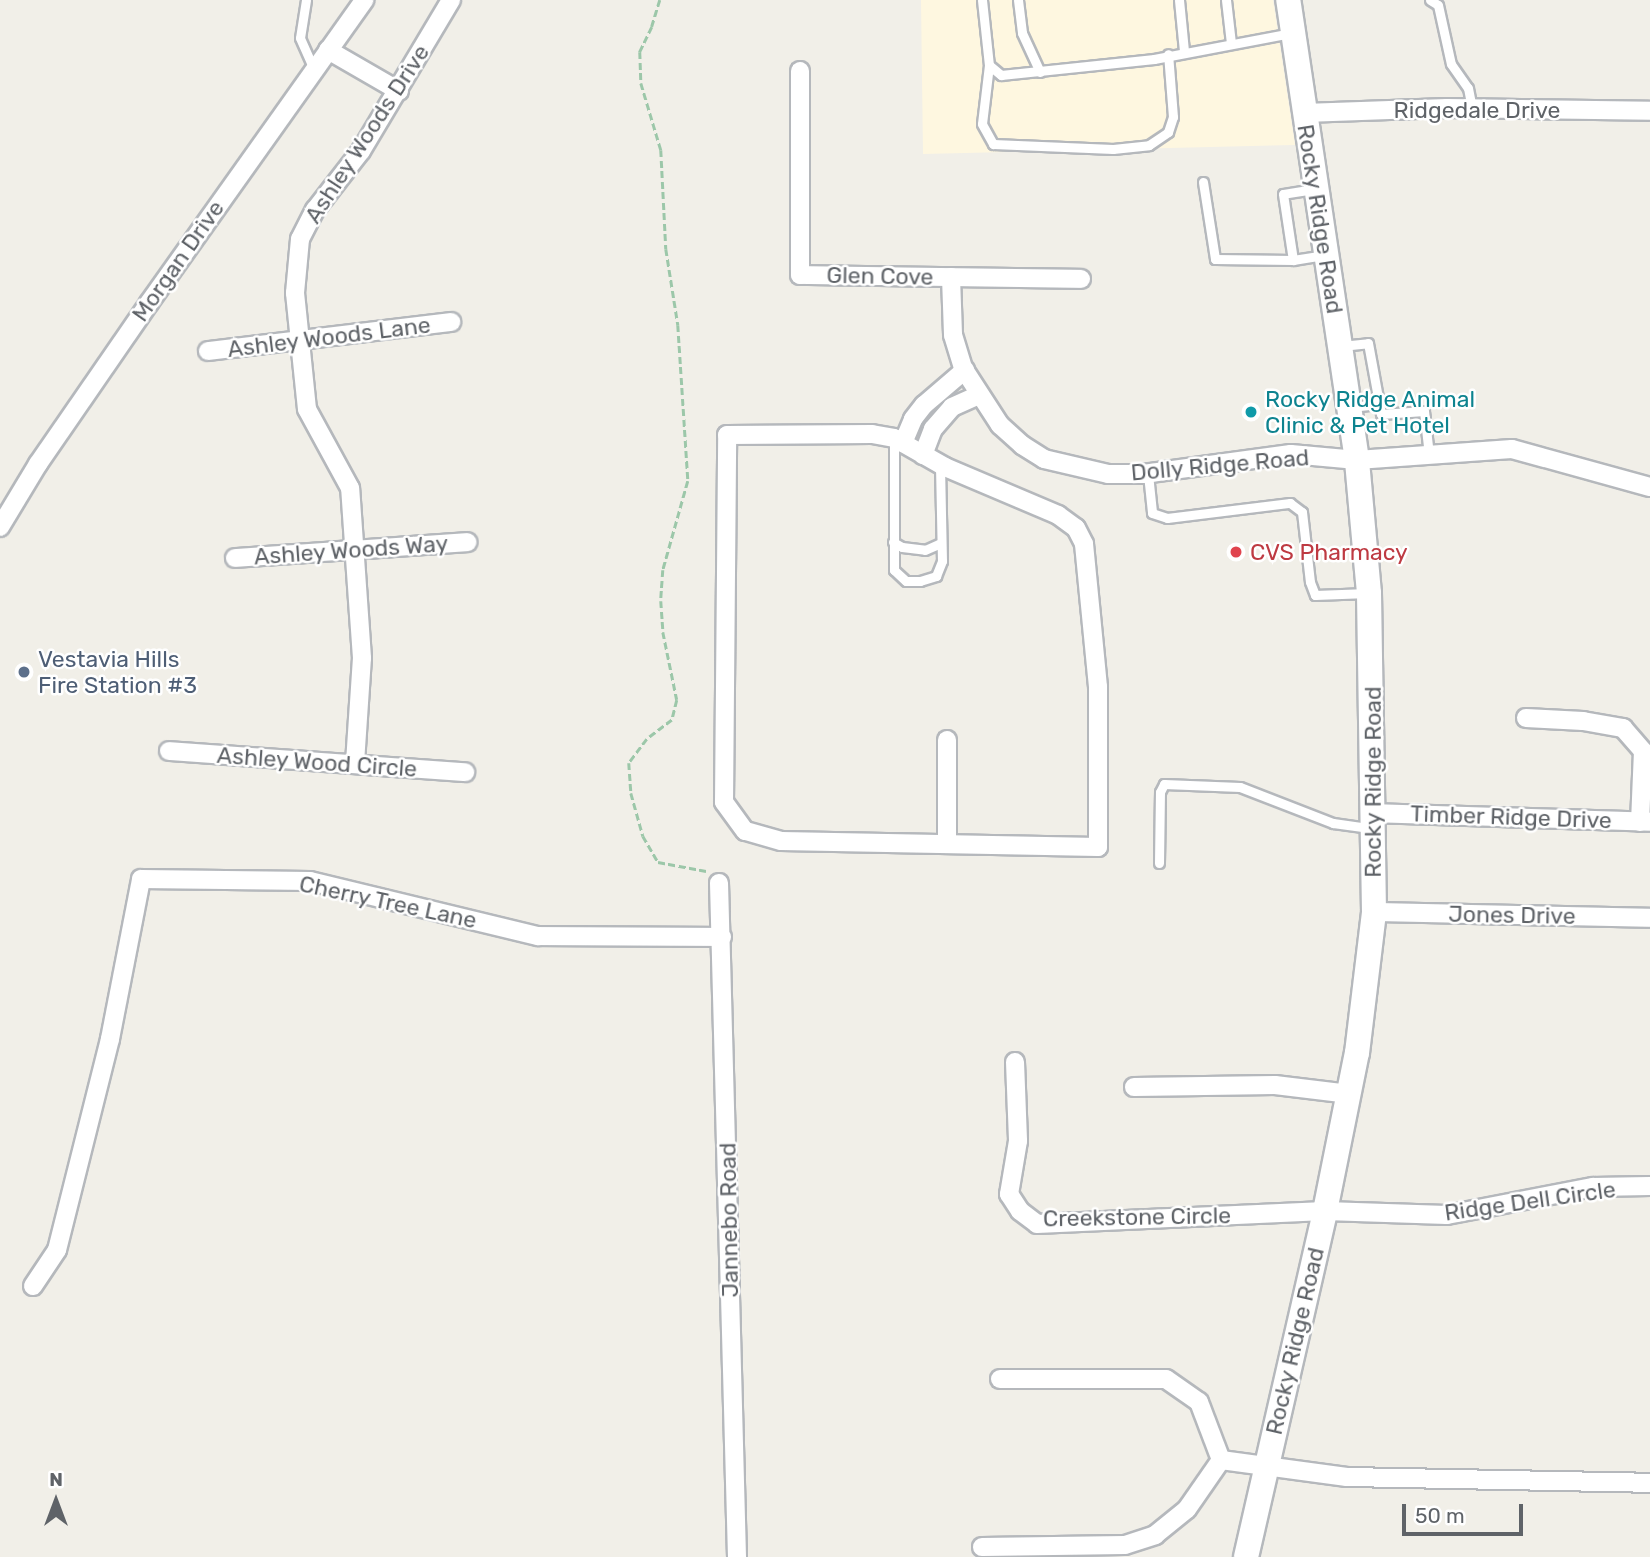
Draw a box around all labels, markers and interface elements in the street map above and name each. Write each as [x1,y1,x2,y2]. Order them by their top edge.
street label: Ashley Woods Drive [299,39,435,229]
street label: Ridgedale Drive [1394,96,1560,124]
street label: Rocky Ridge Road [1291,122,1349,316]
street label: Morgan Drive [126,195,230,327]
street label: Glen Cove [826,261,934,291]
street label: Ashley Woods Lane [225,311,433,363]
place label: Rocky Ridge Animal Clinic & Pet Hotel [1265,385,1476,439]
marker: Rocky Ridge Animal Clinic & Pet Hotel [1243,404,1259,420]
street label: Dolly Ridge Road [1129,443,1311,487]
street label: Ashley Woods Way [252,529,450,571]
place label: CVS Pharmacy [1250,538,1408,566]
marker: CVS Pharmacy [1228,544,1244,560]
place label: Vestavia Hills Fire Station #3 [38,645,197,699]
marker: Vestavia Hills Fire Station #3 [16,664,32,680]
street label: Rocky Ridge Road [1359,686,1387,878]
street label: Ashley Wood Circle [215,741,419,783]
street label: Timber Ridge Drive [1410,800,1612,834]
street label: Cherry Tree Lane [296,870,480,934]
street label: Jones Drive [1448,900,1576,930]
street label: Jannebo Road [714,1142,744,1298]
street label: Ridge Dell Circle [1443,1175,1617,1227]
street label: Creekstone Circle [1043,1202,1231,1232]
street label: Rocky Ridge Road [1260,1244,1330,1438]
north arrow [21,1466,91,1536]
text: N [49,1468,63,1491]
scale bar [1405,1490,1526,1534]
text: 50 m [1415,1503,1465,1528]

